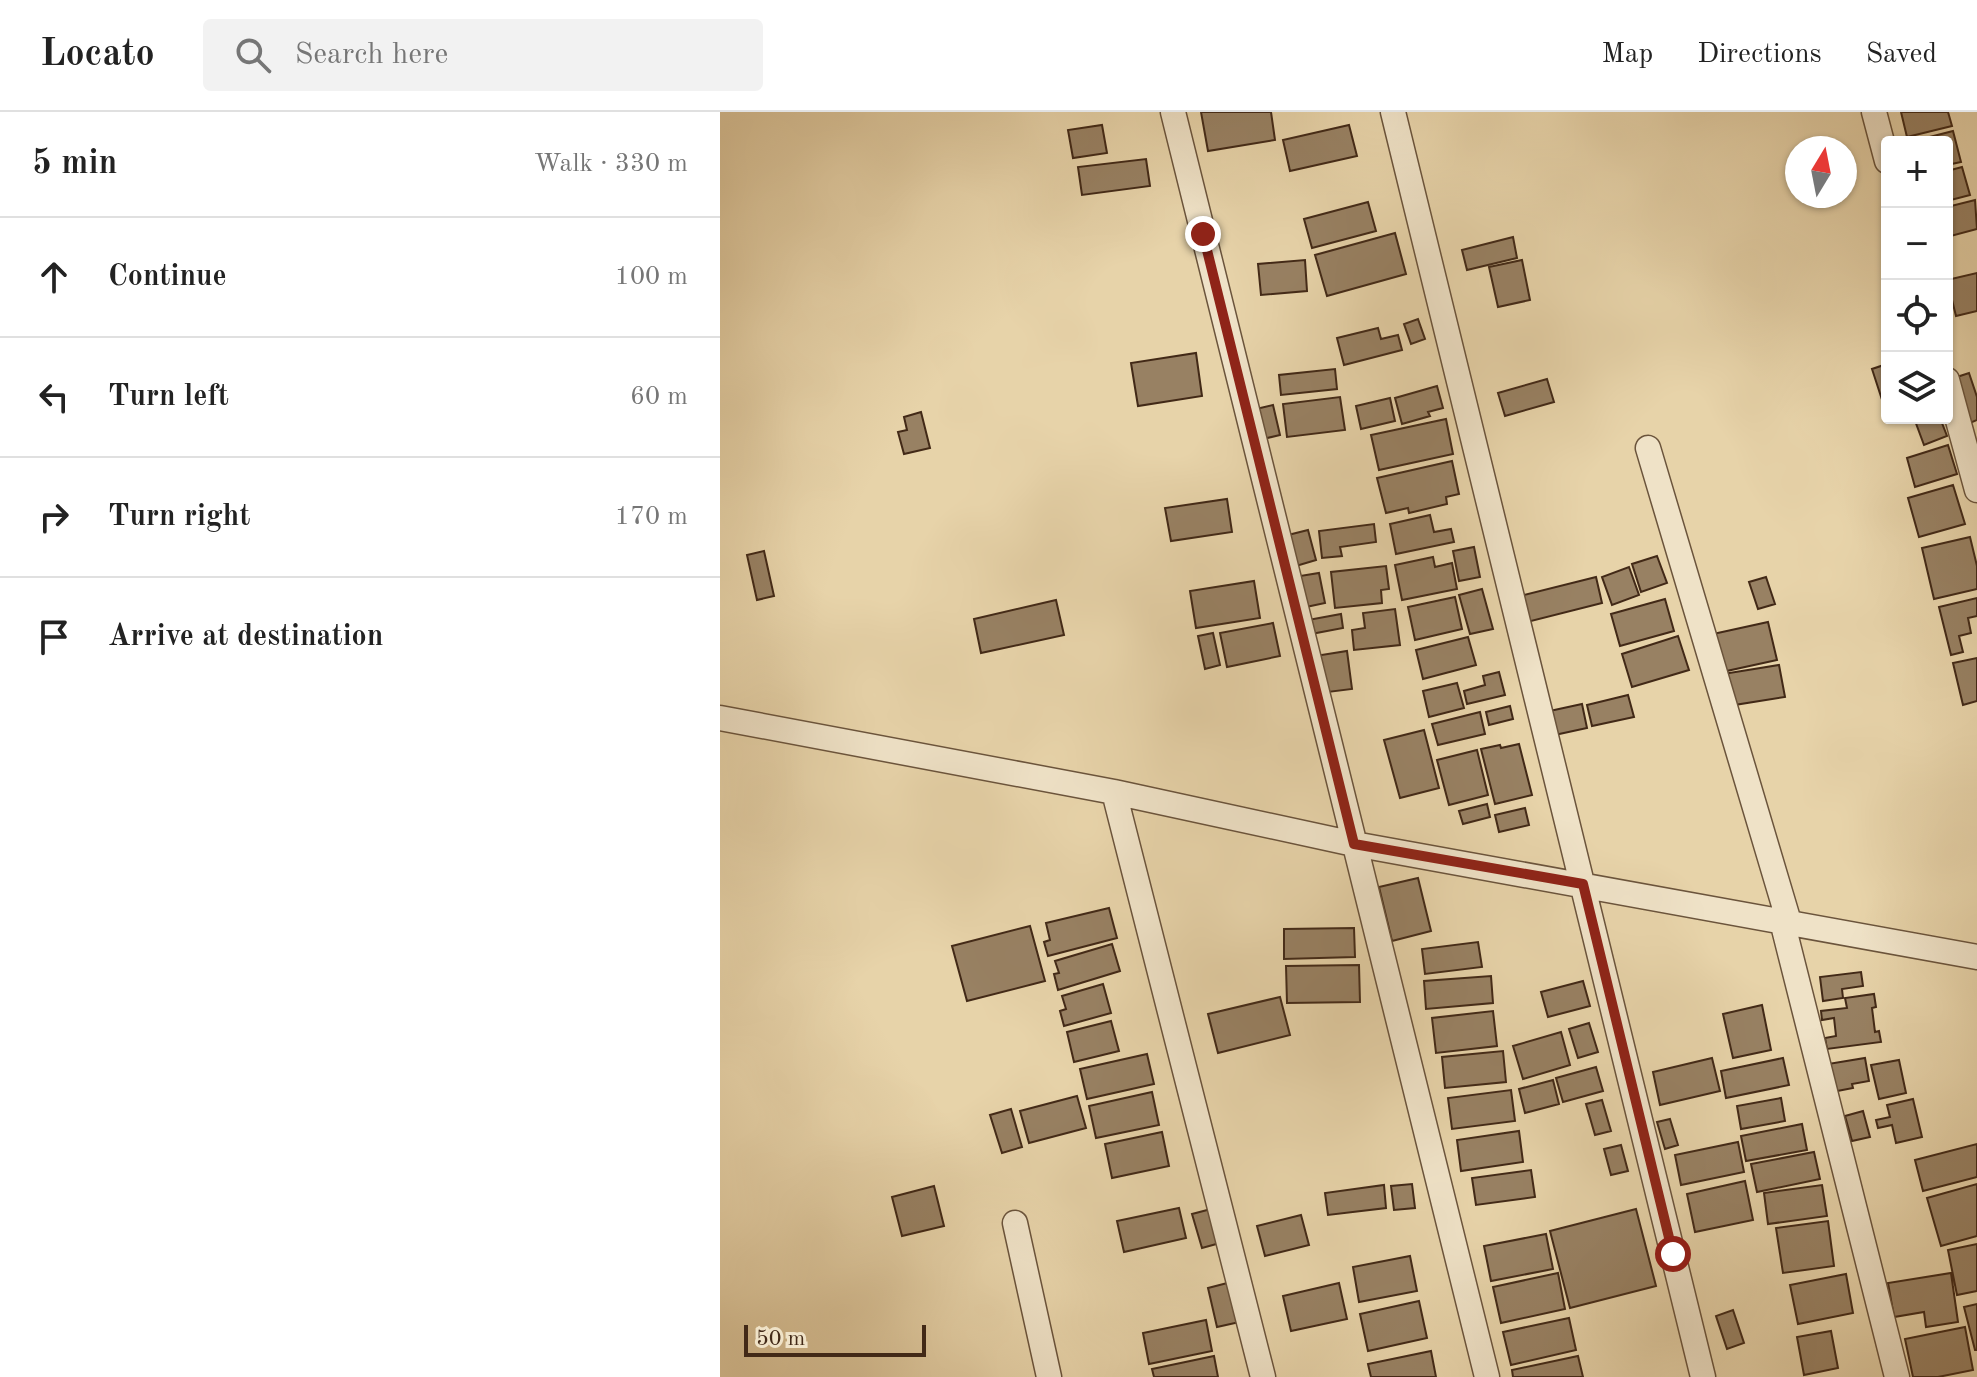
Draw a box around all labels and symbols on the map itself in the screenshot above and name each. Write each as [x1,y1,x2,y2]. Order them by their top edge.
north arrow [1785,136,1857,208]
route end [1185,216,1221,252]
route start [1655,1236,1691,1272]
scale bar [744,1321,926,1357]

